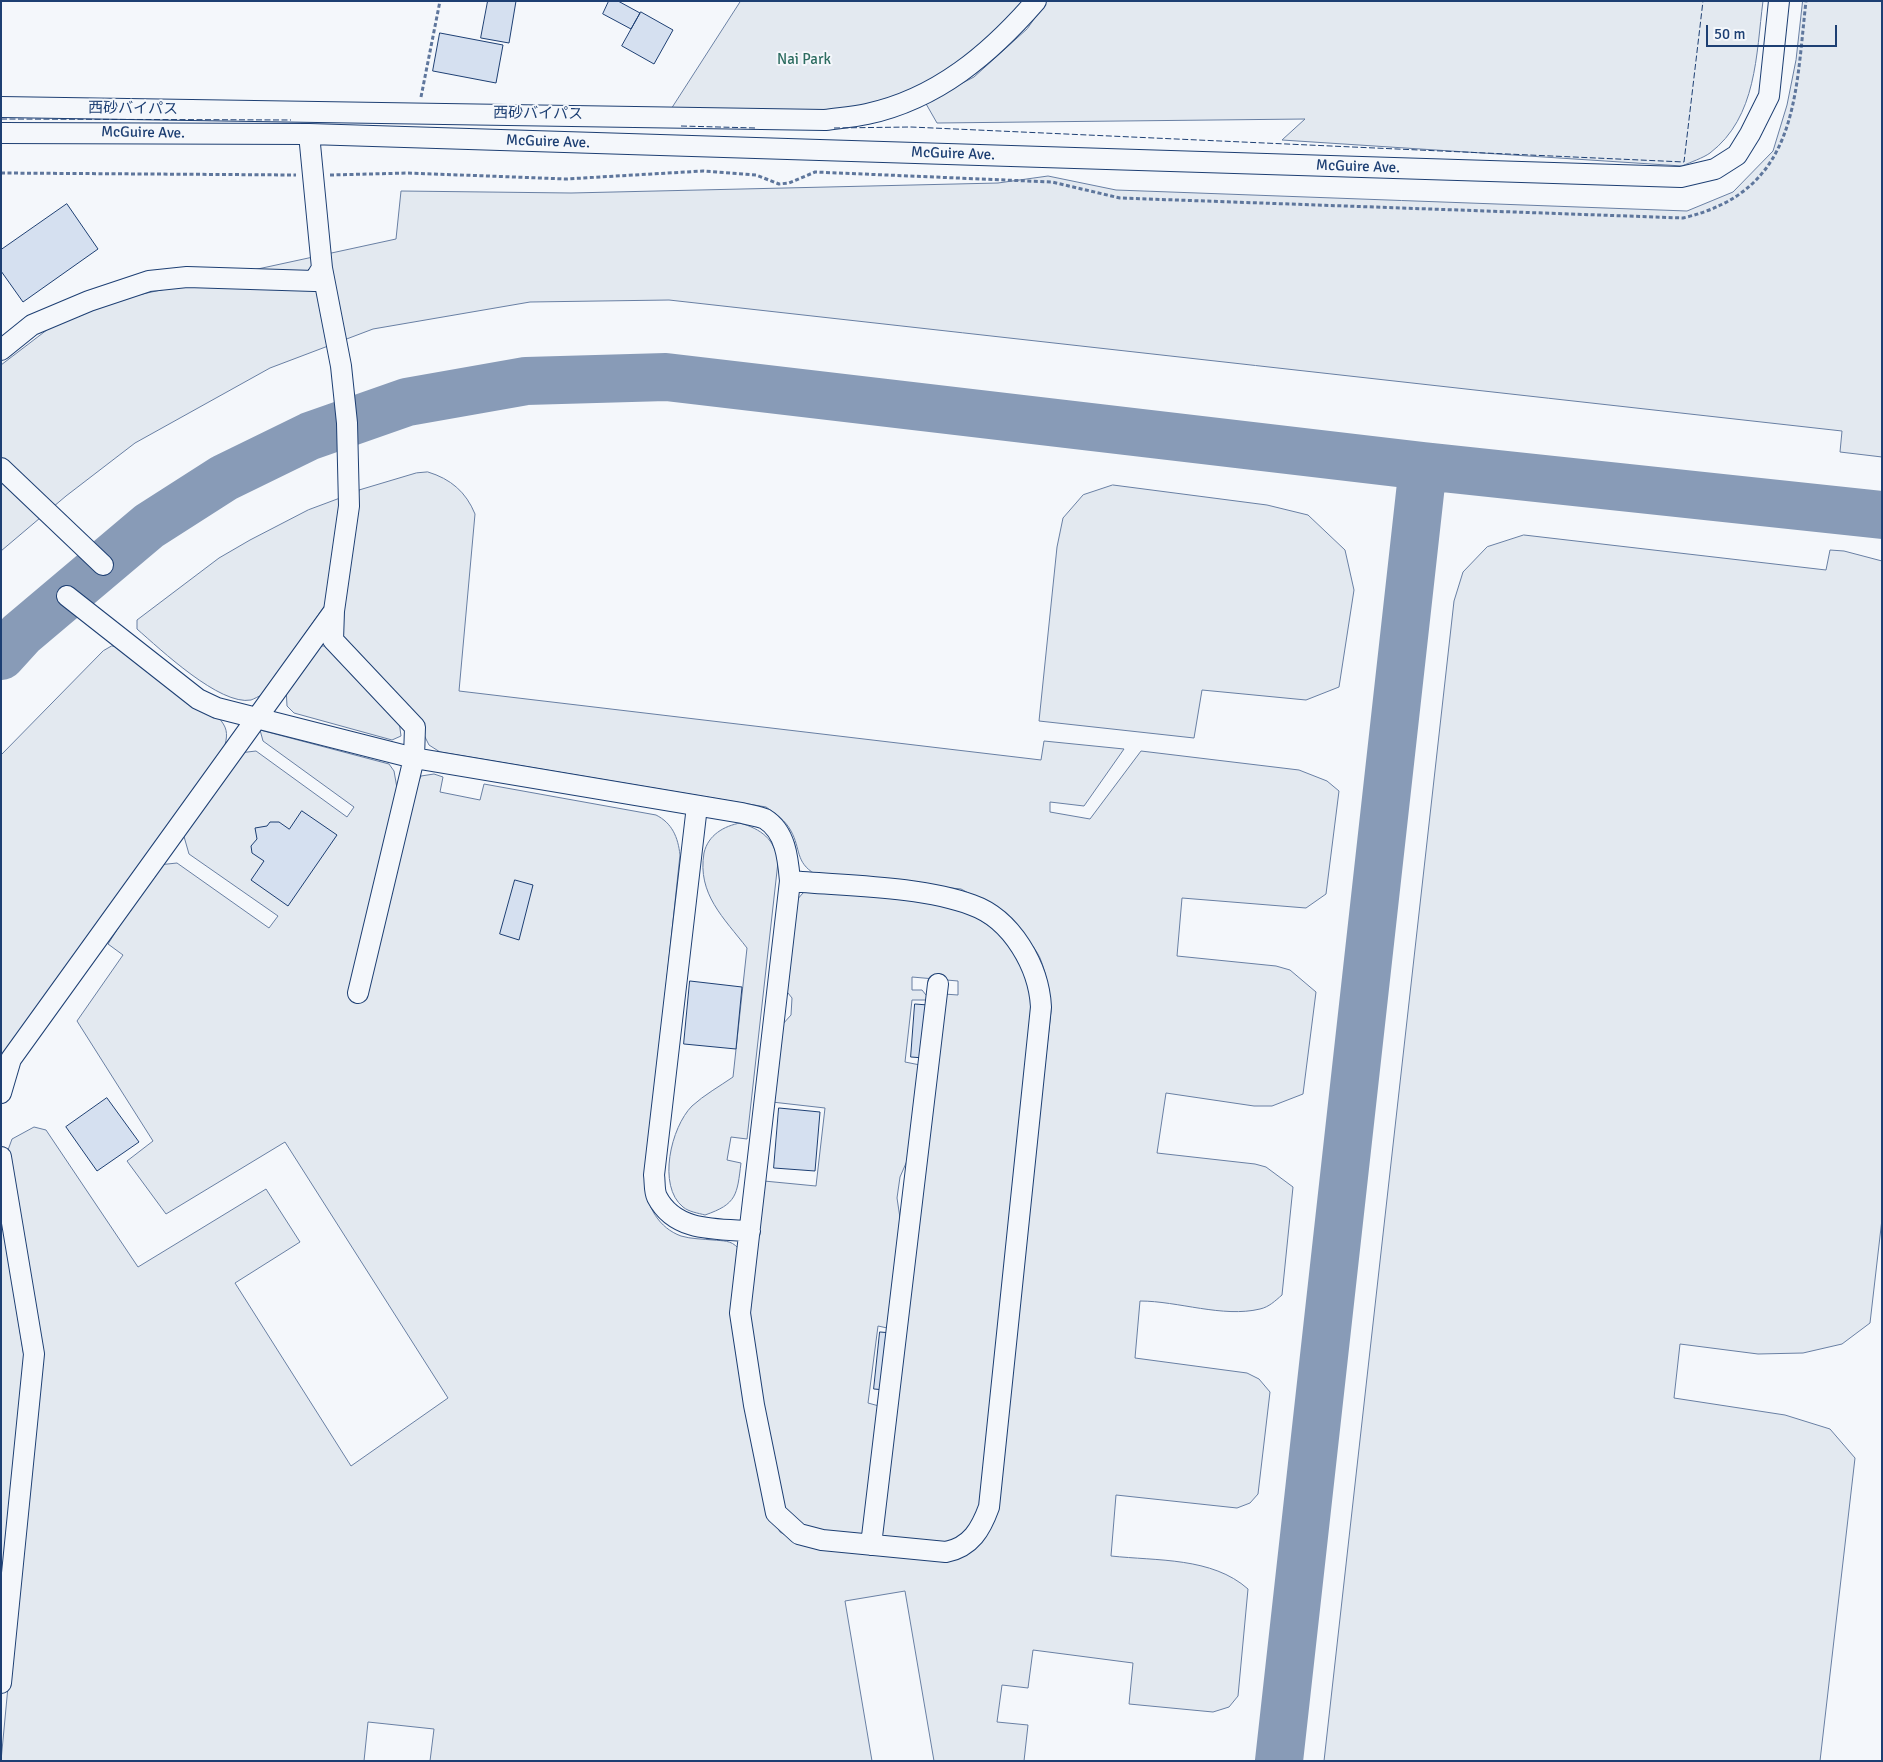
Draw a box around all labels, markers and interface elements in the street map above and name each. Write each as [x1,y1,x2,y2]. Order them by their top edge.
scale bar [1708,15,1839,47]
text: 50 m [1714,25,1745,43]
park label: Nai Park [777,51,831,69]
street label: 西砂バイパス [88,99,178,119]
street label: 西砂バイパス [493,104,583,124]
street label: McGuire Ave. [101,123,185,143]
street label: McGuire Ave. [506,132,590,152]
street label: McGuire Ave. [911,144,995,164]
street label: McGuire Ave. [1316,157,1400,177]

